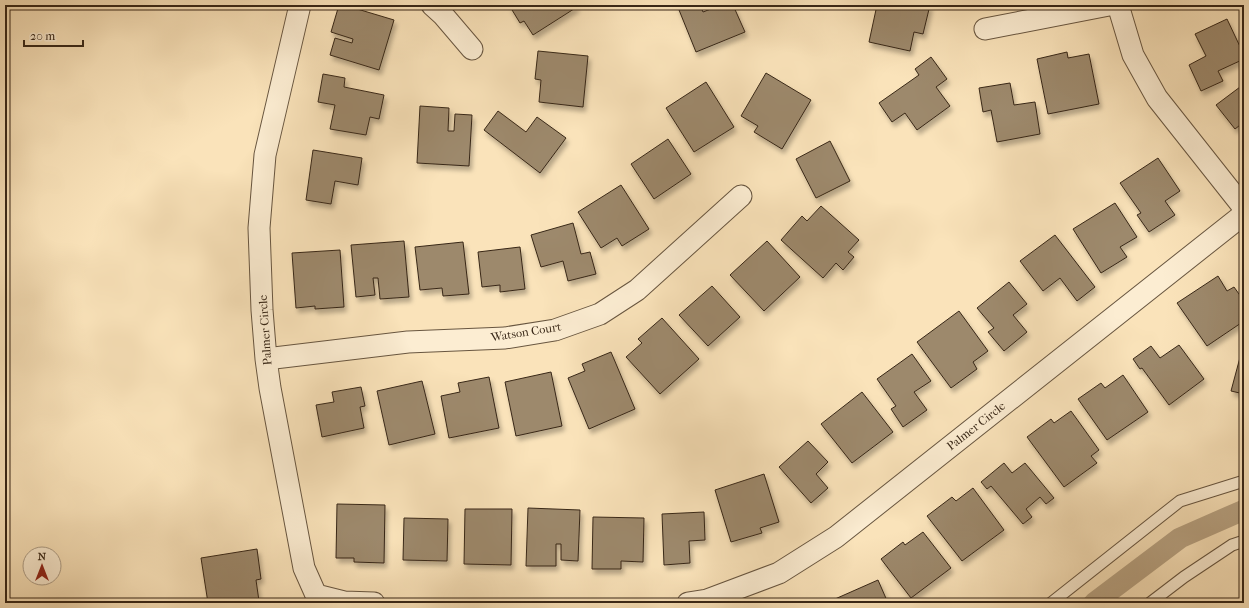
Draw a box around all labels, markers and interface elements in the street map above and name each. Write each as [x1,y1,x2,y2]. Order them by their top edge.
scale bar [24,22,83,48]
text: 20 m [30,29,55,43]
street label: Palmer Circle [256,294,274,366]
street label: Watson Court [489,319,563,345]
street label: Palmer Circle [944,399,1008,453]
north arrow [22,546,62,586]
text: N [38,550,47,563]

